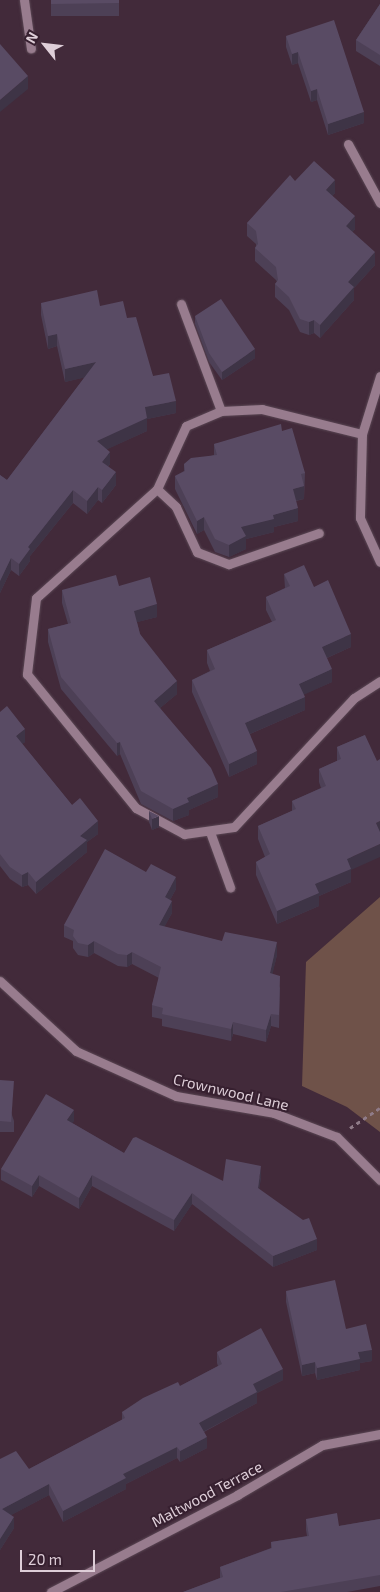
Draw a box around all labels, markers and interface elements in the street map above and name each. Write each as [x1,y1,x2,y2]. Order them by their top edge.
north arrow [20,20,70,70]
text: N [22,29,41,46]
street label: Crownwood Lane [172,1070,290,1114]
street label: Maltwood Terrace [148,1457,266,1531]
scale bar [22,1540,98,1572]
text: 20 m [28,1550,62,1568]

